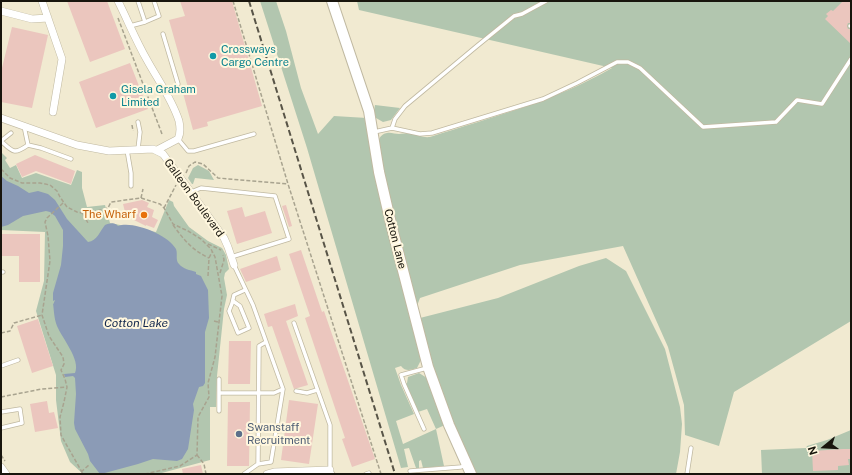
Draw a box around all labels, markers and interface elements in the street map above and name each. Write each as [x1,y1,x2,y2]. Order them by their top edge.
place label: Crossways Cargo Centre [221,43,289,69]
marker: Crossways Cargo Centre [208,51,218,61]
place label: Gisela Graham Limited [121,83,196,109]
marker: Gisela Graham Limited [108,91,118,101]
street label: Galleon Boulevard [161,156,227,240]
place label: The Wharf [83,208,136,222]
street label: Cotton Lane [381,208,409,270]
marker: The Wharf [139,210,149,220]
water label: Cotton Lake [104,316,168,330]
place label: Swanstaff Recruitment [247,421,310,447]
north arrow [804,427,844,467]
marker: Swanstaff Recruitment [234,429,244,439]
text: N [806,445,820,457]

